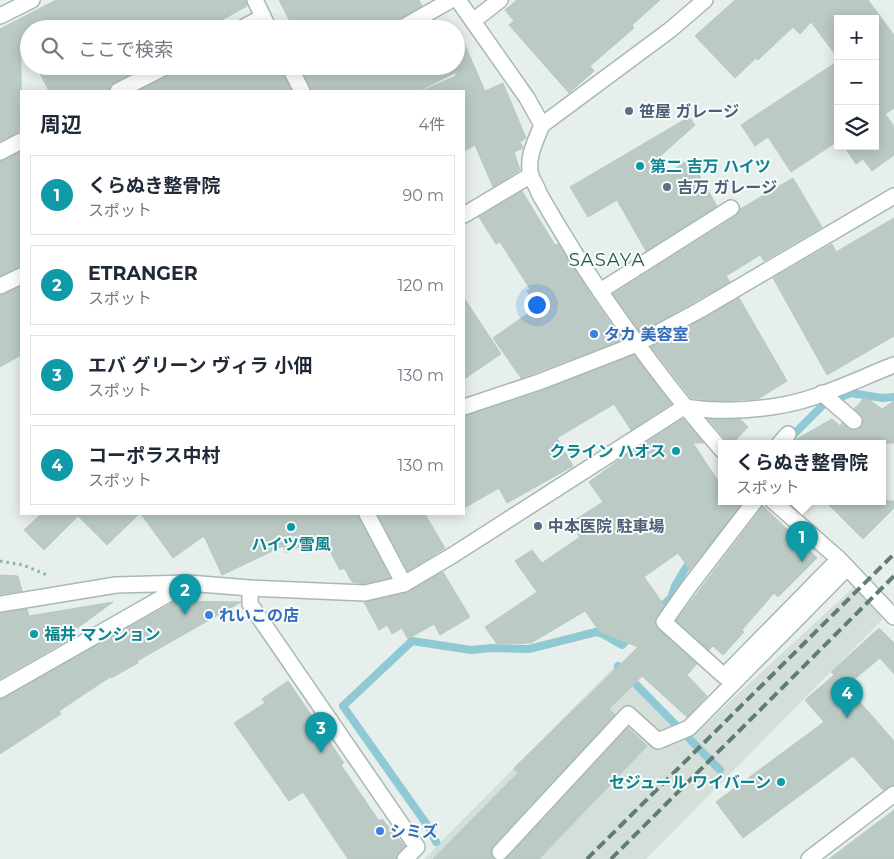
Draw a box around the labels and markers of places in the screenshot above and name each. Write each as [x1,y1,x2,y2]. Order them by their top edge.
place label: 笹屋 ガレージ [639,102,739,121]
marker: 笹屋 ガレージ [623,105,635,117]
place label: 第二 吉万 ハイツ [650,157,771,176]
marker: 第二 吉万 ハイツ [634,160,646,172]
place label: 吉万 ガレージ [677,178,777,197]
marker: 吉万 ガレージ [661,181,673,193]
place label: タカ 美容室 [604,325,689,344]
marker: タカ 美容室 [588,328,600,340]
place label: クライン ハオス [549,442,666,461]
marker: クライン ハオス [670,445,682,457]
place label: 中本医院 駐車場 [548,517,665,536]
marker: 中本医院 駐車場 [532,520,544,532]
marker: ハイツ雪風 [285,521,297,533]
pin: 1 [786,521,818,562]
place label: ハイツ雪風 [251,535,331,554]
pin: 2 [169,574,201,615]
place label: れいこの店 [219,606,299,625]
marker: れいこの店 [203,609,215,621]
place label: 福井 マンション [44,625,161,644]
marker: 福井 マンション [28,628,40,640]
pin: 4 [831,677,863,718]
pin: 3 [305,712,337,753]
place label: セジュール ワイバーン [609,773,771,792]
marker: セジュール ワイバーン [775,776,787,788]
place label: シミズ [390,822,438,841]
marker: シミズ [374,825,386,837]

